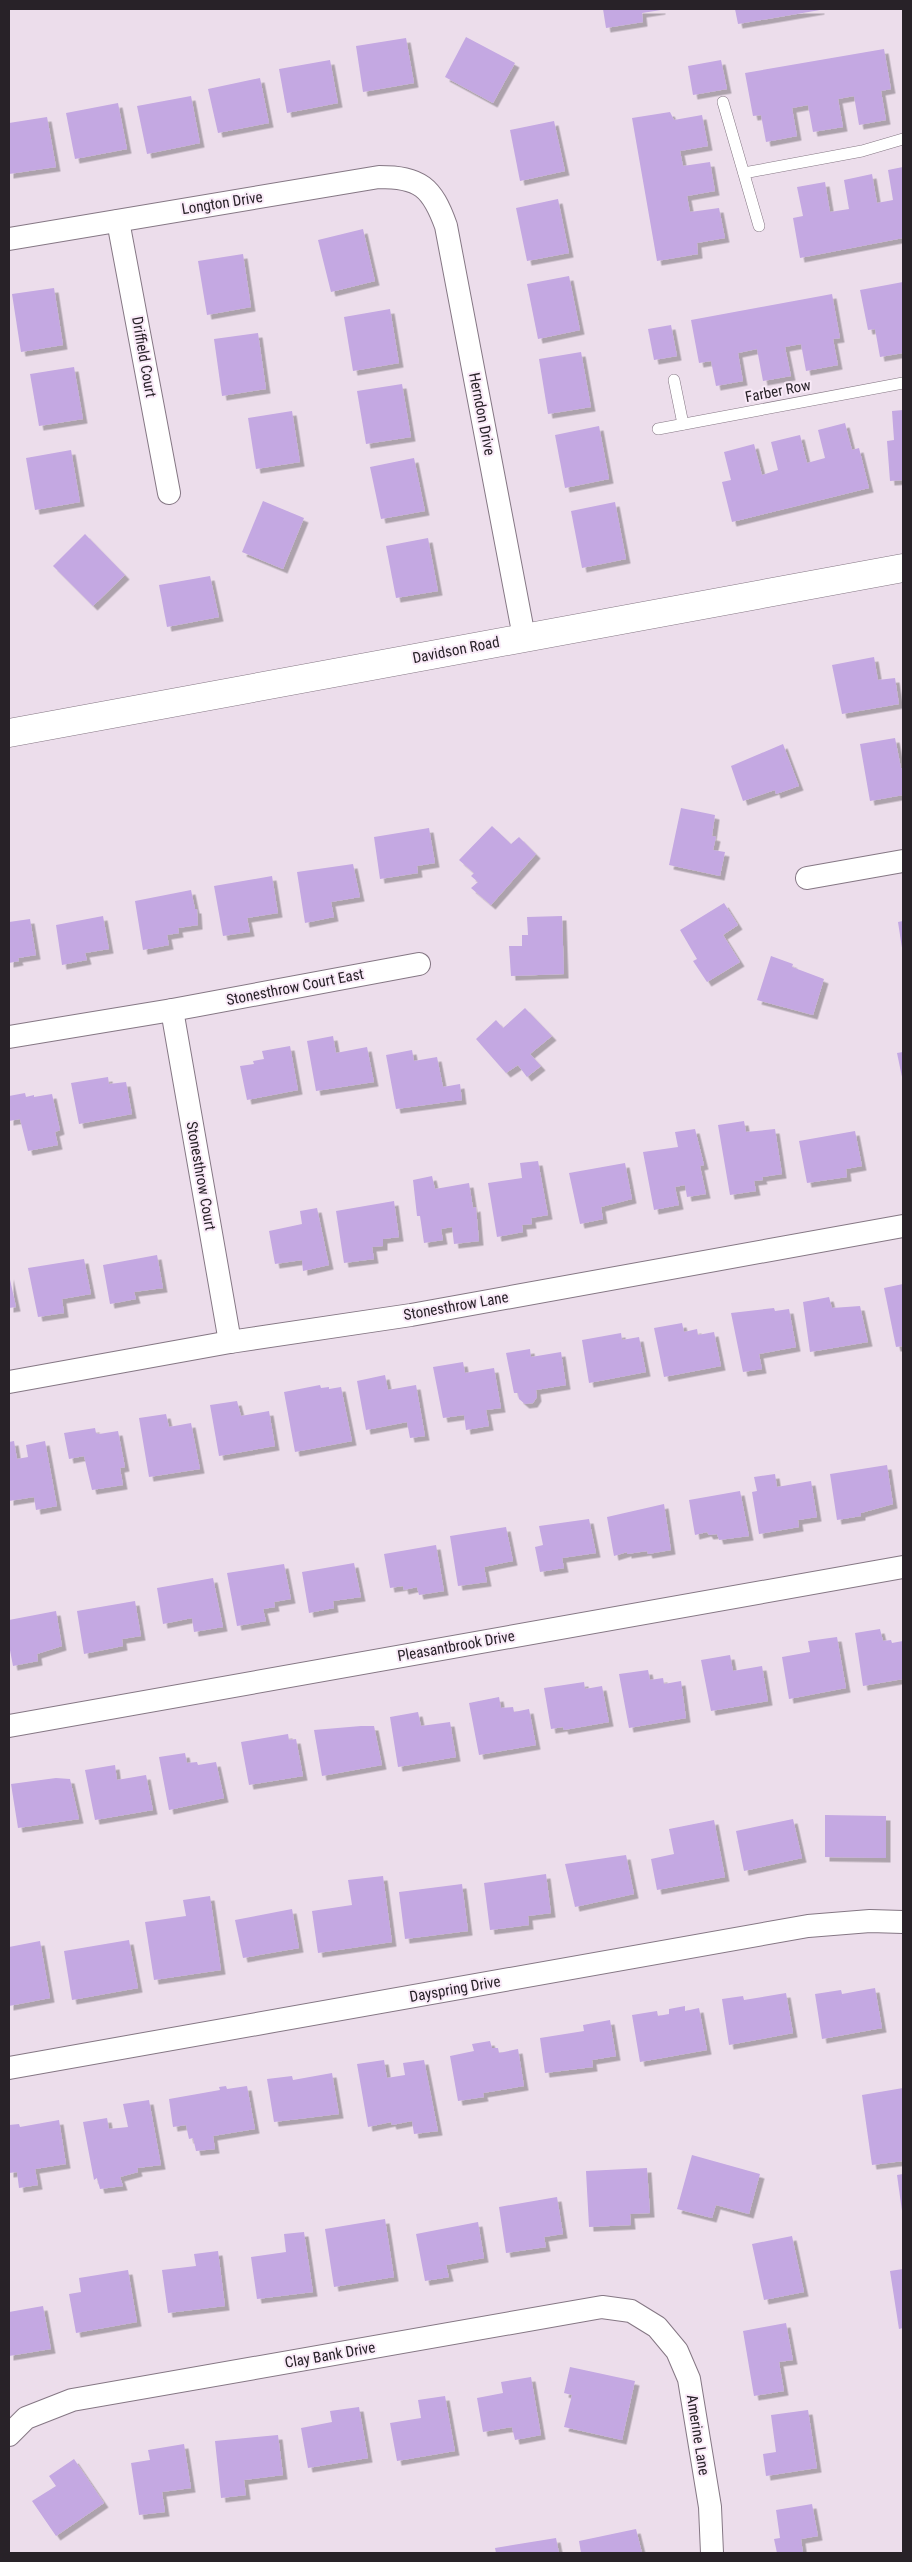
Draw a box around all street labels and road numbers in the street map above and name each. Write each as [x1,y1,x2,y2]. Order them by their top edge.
street label: Longton Drive [180,188,264,218]
street label: Driffield Court [128,315,160,399]
street label: Herndon Drive [465,371,499,457]
street label: Farber Row [744,376,813,406]
street label: Davidson Road [411,633,501,667]
street label: Stonesthrow Court East [225,965,365,1009]
street label: Stonesthrow Court [183,1120,219,1232]
street label: Stonesthrow Lane [402,1288,510,1324]
street label: Pleasantbrook Drive [396,1627,516,1665]
street label: Dayspring Drive [408,1972,502,2006]
street label: Clay Bank Drive [283,2338,377,2372]
street label: Amerine Lane [683,2393,713,2477]

